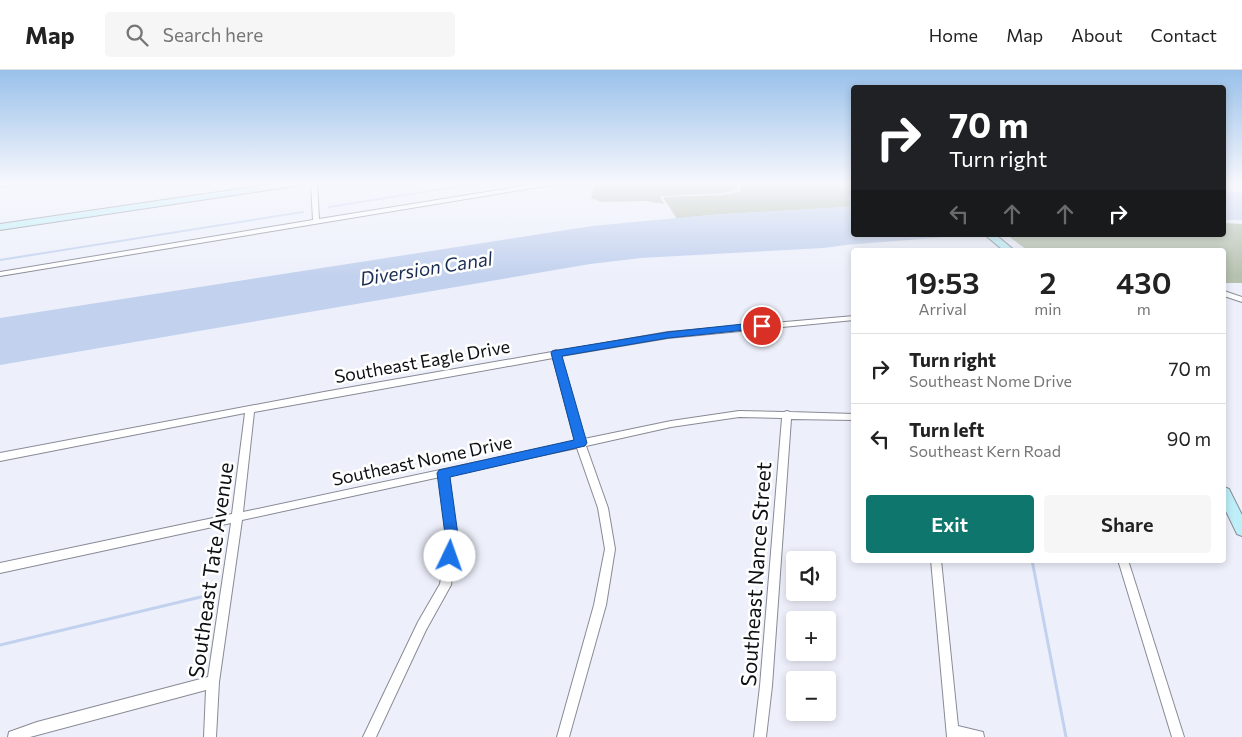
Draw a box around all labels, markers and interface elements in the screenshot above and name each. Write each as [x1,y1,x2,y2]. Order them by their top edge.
search box [105,12,455,57]
text: Map [25,20,75,49]
icon: search [123,21,151,49]
text: Search here [163,23,263,46]
text: Home [929,24,978,46]
text: Map [1006,24,1043,46]
text: About [1071,24,1123,46]
text: Contact [1151,24,1217,46]
text: 70 m [949,102,1029,145]
icon: right [866,105,931,170]
text: Turn right [949,145,1047,172]
icon: left [945,200,973,228]
icon: ahead [998,200,1026,228]
icon: ahead [1051,200,1079,228]
icon: right [1104,200,1132,228]
water label: Diversion Canal [358,246,495,290]
text: 19:53 [906,263,980,300]
text: 2 [1039,263,1056,300]
text: 430 [1116,263,1171,300]
text: Arrival [918,299,967,318]
text: min [1034,299,1061,318]
text: m [1137,299,1151,318]
pin [741,305,783,347]
icon: arrive [748,312,776,340]
street label: Southeast Eagle Drive [333,335,511,387]
text: Turn right [909,348,996,371]
icon: right [866,355,894,383]
text: 70 m [1168,357,1211,380]
text: Southeast Nome Drive [909,371,1072,390]
text: Turn left [909,418,984,441]
icon: left [866,425,894,453]
text: 90 m [1167,427,1211,450]
street label: Southeast Nome Drive [330,430,514,490]
text: Southeast Kern Road [909,441,1061,460]
street label: Southeast Tate Avenue [182,461,238,679]
street label: Southeast Nance Street [735,461,775,687]
button: Exit [866,495,1034,553]
button: Share [1044,495,1211,553]
position arrow [423,529,475,581]
map controls [786,551,836,721]
button: sound [786,551,836,601]
button: + [786,611,836,661]
button: − [786,671,836,721]

